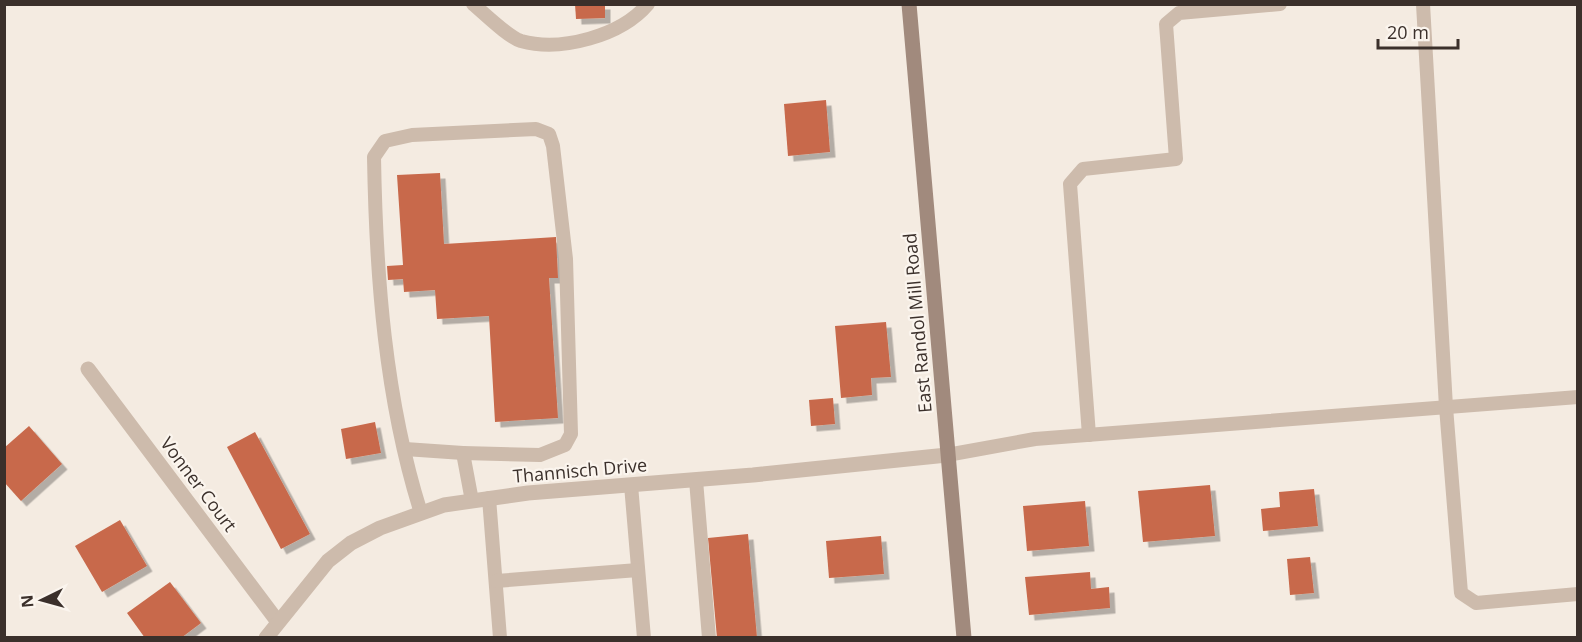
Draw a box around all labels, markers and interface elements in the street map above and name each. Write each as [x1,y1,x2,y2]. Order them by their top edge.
scale bar [1378,12,1458,50]
text: 20 m [1387,20,1429,44]
street label: East Randol Mill Road [897,232,937,414]
street label: Vonner Court [155,432,243,536]
street label: Thannisch Drive [512,452,648,488]
north arrow [12,570,72,630]
text: N [16,594,39,609]

